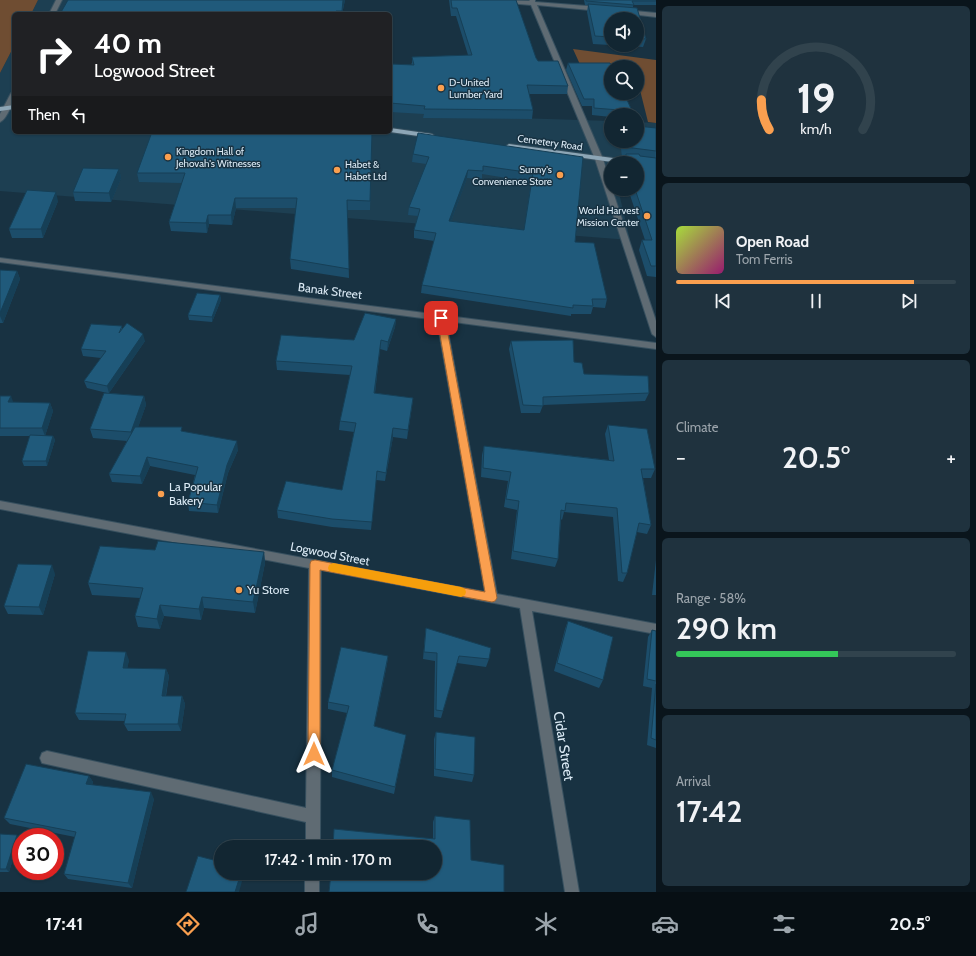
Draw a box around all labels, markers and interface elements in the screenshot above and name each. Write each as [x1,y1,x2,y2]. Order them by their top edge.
map controls [604,12,644,196]
button: sound [604,12,644,52]
text: 40 m [94,26,162,60]
icon: right [28,28,80,80]
text: Logwood Street [94,60,215,82]
button: search [604,60,644,100]
text: 19 [797,72,835,122]
place label: D-United Lumber Yard [449,76,502,101]
marker: D-United Lumber Yard [436,83,446,93]
icon: left [68,104,90,126]
text: Then [28,106,60,124]
button: + [604,108,644,148]
text: km/h [800,119,832,137]
street label: Cemetery Road [517,131,583,153]
place label: Kingdom Hall of Jehovah's Witnesses [175,145,260,170]
marker: Kingdom Hall of Jehovah's Witnesses [163,152,173,162]
button: − [604,156,644,196]
place label: Habet & Habet Ltd [345,158,387,183]
place label: Sunny's Convenience Store [472,163,552,188]
marker: Habet & Habet Ltd [332,165,342,175]
marker: Sunny's Convenience Store [555,170,565,180]
place label: World Harvest Mission Center [577,204,640,229]
marker: World Harvest Mission Center [642,211,652,221]
text: Open Road [736,233,809,251]
text: Tom Ferris [736,251,793,267]
street label: Banak Street [297,279,363,302]
icon: previous [712,290,734,312]
icon: pause [805,290,827,312]
icon: next [898,290,920,312]
pin [424,301,458,335]
icon: arrive [430,307,452,329]
text: Climate [676,419,718,435]
text: 20.5° [782,439,850,476]
text: − [676,444,686,471]
text: + [946,444,956,471]
place label: La Popular Bakery [169,479,222,508]
marker: La Popular Bakery [156,489,166,499]
street label: Logwood Street [289,538,371,569]
place label: Yu Store [246,582,289,597]
marker: Yu Store [234,585,244,595]
text: Range · 58% [676,590,746,606]
text: 290 km [676,610,777,647]
street label: Cidar Street [550,710,578,782]
position arrow [293,733,335,775]
text: Arrival [676,773,711,789]
text: 17:42 [676,793,742,830]
speed limit sign: 30 [12,828,64,880]
text: 17:42 · 1 min · 170 m [265,851,391,869]
icon: directions [174,910,202,938]
icon: music [293,910,321,938]
icon: phone [413,910,441,938]
icon: climate [532,910,560,938]
icon: car [651,910,679,938]
icon: filters [770,910,798,938]
text: 17:41 [46,913,83,935]
text: 20.5° [889,913,930,935]

